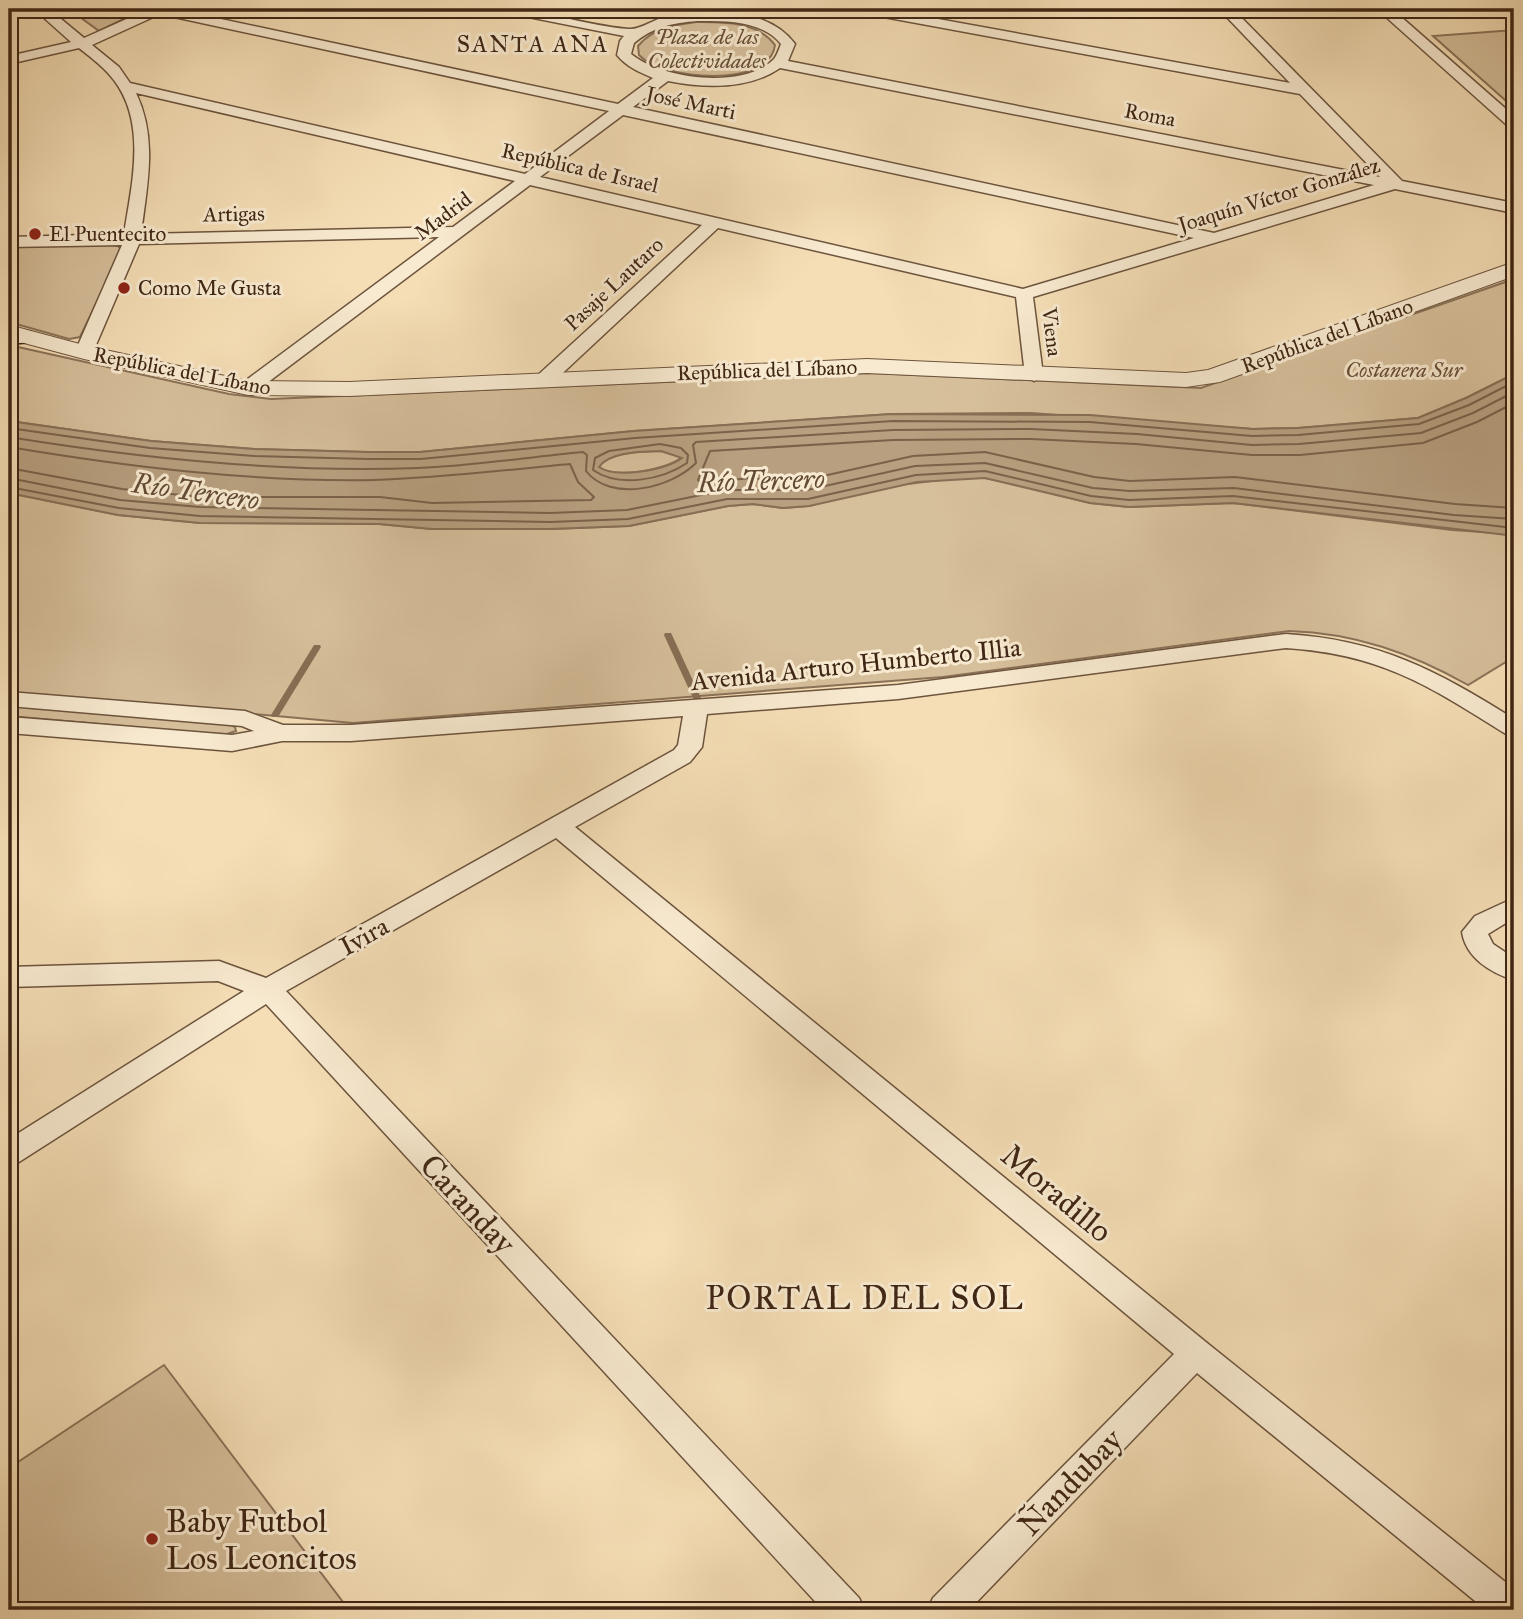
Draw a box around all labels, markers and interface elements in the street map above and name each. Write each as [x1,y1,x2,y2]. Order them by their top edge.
park label: Plaza de las Colectividades [648,24,767,74]
district label: SANTA ANA [457,30,609,58]
street label: José Marti [642,80,739,125]
street label: Roma [1122,97,1178,133]
street label: República de Israel [499,137,661,199]
street label: Joaquín Víctor González [1173,152,1383,239]
street label: Madrid [409,186,477,246]
street label: Artigas [202,200,265,228]
place label: El Puentecito [49,221,167,247]
marker: El Puentecito [27,226,43,242]
street label: Pasaje Lautaro [559,231,669,336]
place label: Como Me Gusta [138,275,281,301]
marker: Como Me Gusta [116,280,132,296]
street label: República del Líbano [1238,293,1417,379]
street label: Viena [1036,305,1068,358]
street label: República del Líbano [91,341,273,401]
street label: República del Líbano [676,354,858,386]
park label: Costanera Sur [1345,357,1464,383]
water label: Río Tercero [696,461,826,500]
water label: Río Tercero [129,465,262,518]
street label: Avenida Arturo Humberto Illia [689,631,1023,697]
street label: Ivira [334,910,394,962]
street label: Moradillo [993,1136,1120,1251]
street label: Caranday [412,1146,524,1263]
district label: PORTAL DEL SOL [705,1278,1025,1318]
street label: Ñandubay [1010,1420,1132,1544]
place label: Baby Futbol Los Leoncitos [166,1502,357,1578]
marker: Baby Futbol Los Leoncitos [144,1531,160,1547]

